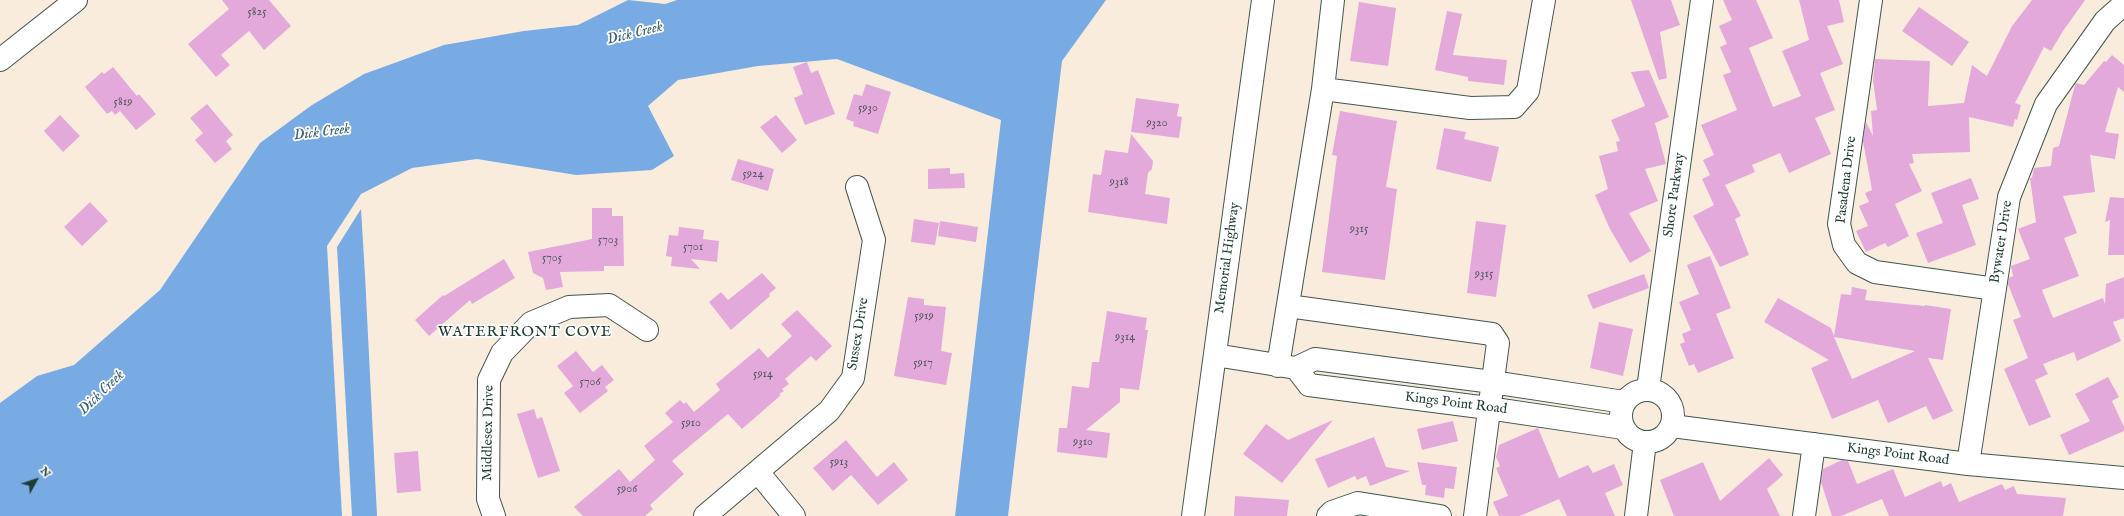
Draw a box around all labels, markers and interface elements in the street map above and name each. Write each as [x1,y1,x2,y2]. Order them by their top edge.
house number: 5825 [248,6,266,20]
water label: Dick Creek [605,18,665,50]
house number: 5819 [114,96,132,110]
house number: 5930 [858,102,878,116]
house number: 9320 [1146,117,1168,131]
water label: Dick Creek [293,121,351,145]
street label: Pasadena Drive [1833,135,1861,225]
street label: Shore Parkway [1661,152,1689,238]
house number: 5924 [742,168,764,182]
house number: 9318 [1110,176,1128,190]
street label: Bywater Drive [1987,199,2017,285]
street label: Memorial Highway [1212,201,1244,315]
house number: 9315 [1350,223,1368,237]
house number: 5703 [598,234,618,248]
house number: 5701 [683,241,703,255]
house number: 5705 [542,252,562,266]
house number: 9315 [1475,268,1493,282]
street label: Sussex Drive [845,297,873,371]
house number: 5919 [914,310,934,324]
district label: WATERFRONT COVE [438,324,612,342]
house number: 9314 [1115,331,1135,345]
house number: 5917 [913,357,933,371]
water label: Dick Creek [75,367,129,419]
house number: 5914 [753,368,773,382]
house number: 5706 [580,376,600,390]
street label: Middlesex Drive [480,385,498,481]
street label: Kings Point Road [1404,389,1508,419]
house number: 5910 [681,417,701,431]
house number: 9310 [1073,436,1093,450]
street label: Kings Point Road [1846,440,1950,470]
house number: 5913 [830,456,848,470]
north arrow [16,460,56,500]
text: N [37,464,54,480]
house number: 5906 [617,483,637,497]

